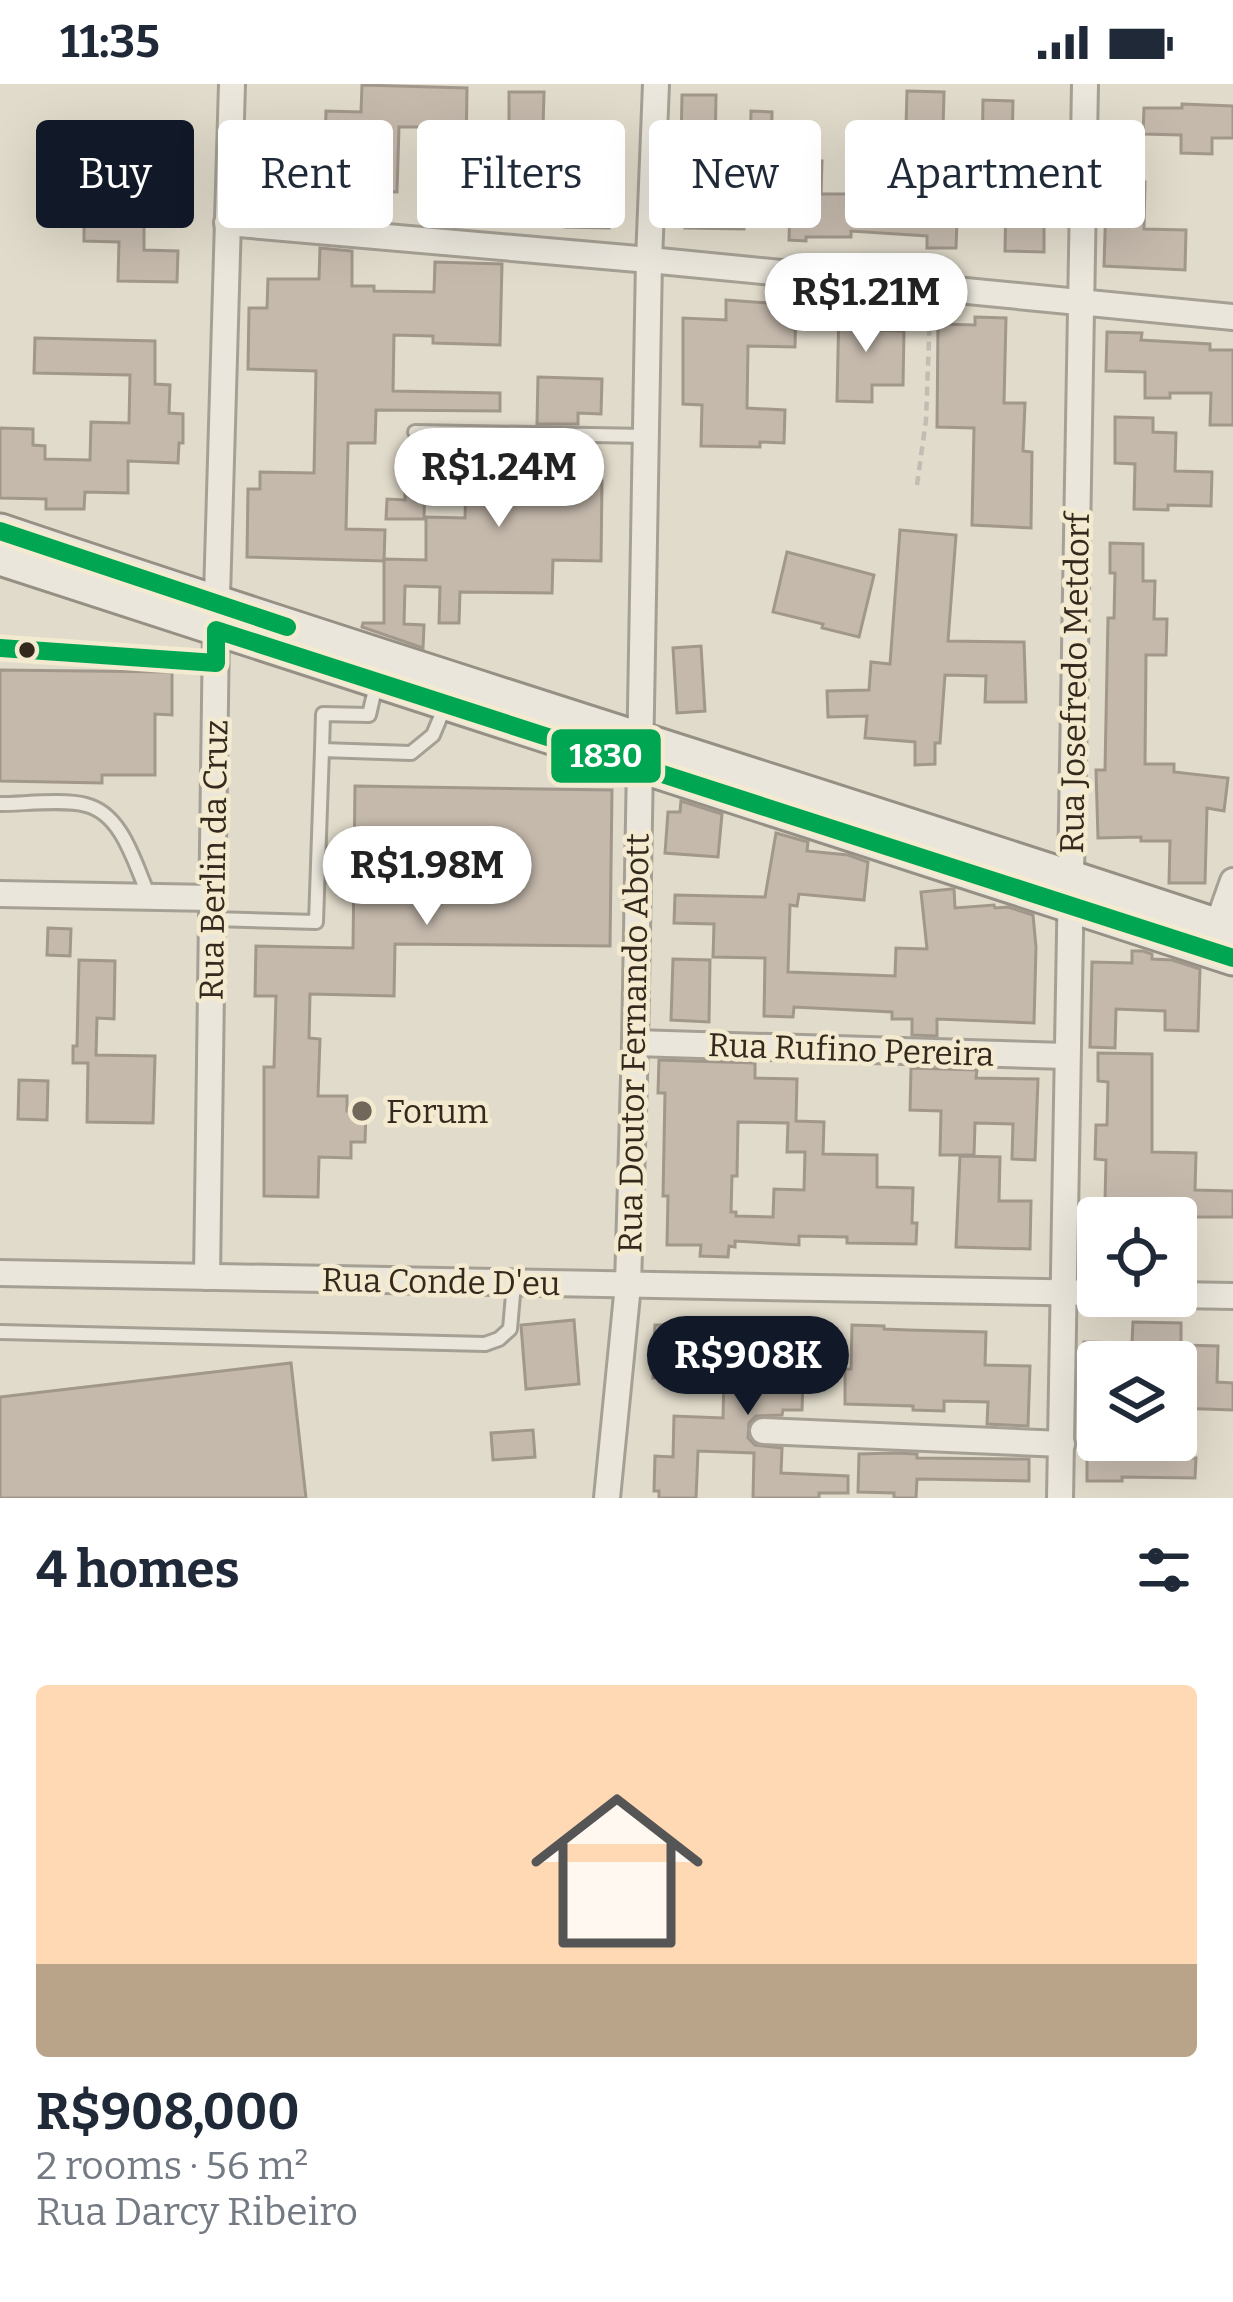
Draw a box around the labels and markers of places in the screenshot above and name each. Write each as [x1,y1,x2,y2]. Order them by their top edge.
pin: R$1.21M [755,253,977,355]
pin: R$1.24M [388,428,610,530]
unlabelled marker [16,639,38,661]
pin: R$1.98M [316,826,538,928]
place label: Forum [386,1092,488,1132]
marker: Forum [349,1098,375,1124]
pin: R$908K [650,1316,846,1418]

